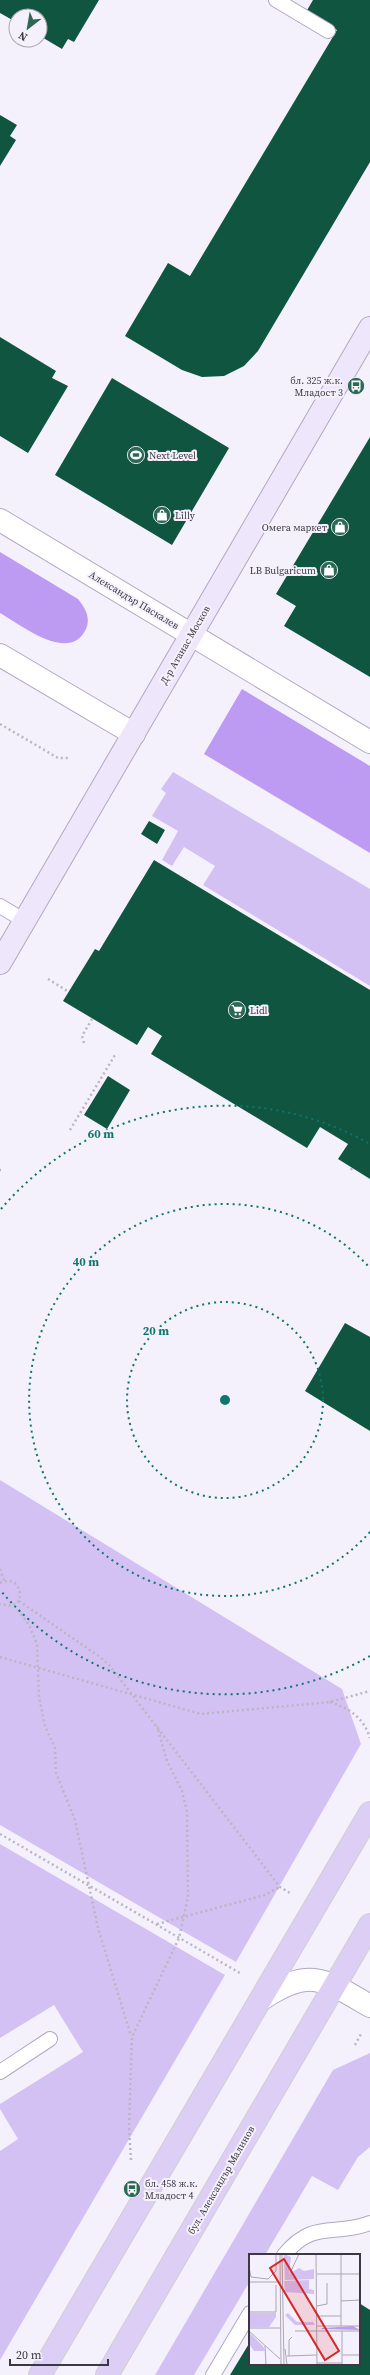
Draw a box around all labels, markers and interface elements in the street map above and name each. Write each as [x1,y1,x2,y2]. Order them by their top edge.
north arrow [8,8,48,48]
text: N [16,28,30,45]
place label: бл. 325 ж.к. Младост 3 [290,374,343,399]
bus stop icon: бл. 325 ж.к. Младост 3 [346,376,366,396]
sports icon: Next Level [126,445,146,465]
place label: Next Level [149,449,196,462]
shop icon: Lilly [152,505,172,525]
place label: Lilly [175,509,196,522]
shop icon: Омега маркет [330,517,350,537]
place label: Омега маркет [262,521,328,534]
shop icon: LB Bulgaricum [319,560,339,580]
place label: LB Bulgaricum [250,564,316,577]
street label: Александър Паскалев [87,568,181,632]
street label: Д-р Атанас Москов [157,603,213,687]
supermarket icon: Lidl [227,1000,247,1020]
place label: Lidl [250,1004,268,1017]
text: 60 m [88,1126,114,1142]
text: 40 m [73,1254,99,1270]
text: 20 m [143,1323,169,1339]
centre of rings [218,1393,232,1407]
street label: бул. Александър Малинов [185,2124,257,2236]
place label: бл. 458 ж.к. Младост 4 [145,2177,198,2202]
bus stop icon: бл. 458 ж.к. Младост 4 [122,2179,142,2199]
inset map [249,2254,360,2365]
scale bar [10,2341,108,2367]
text: 20 m [16,2347,42,2363]

